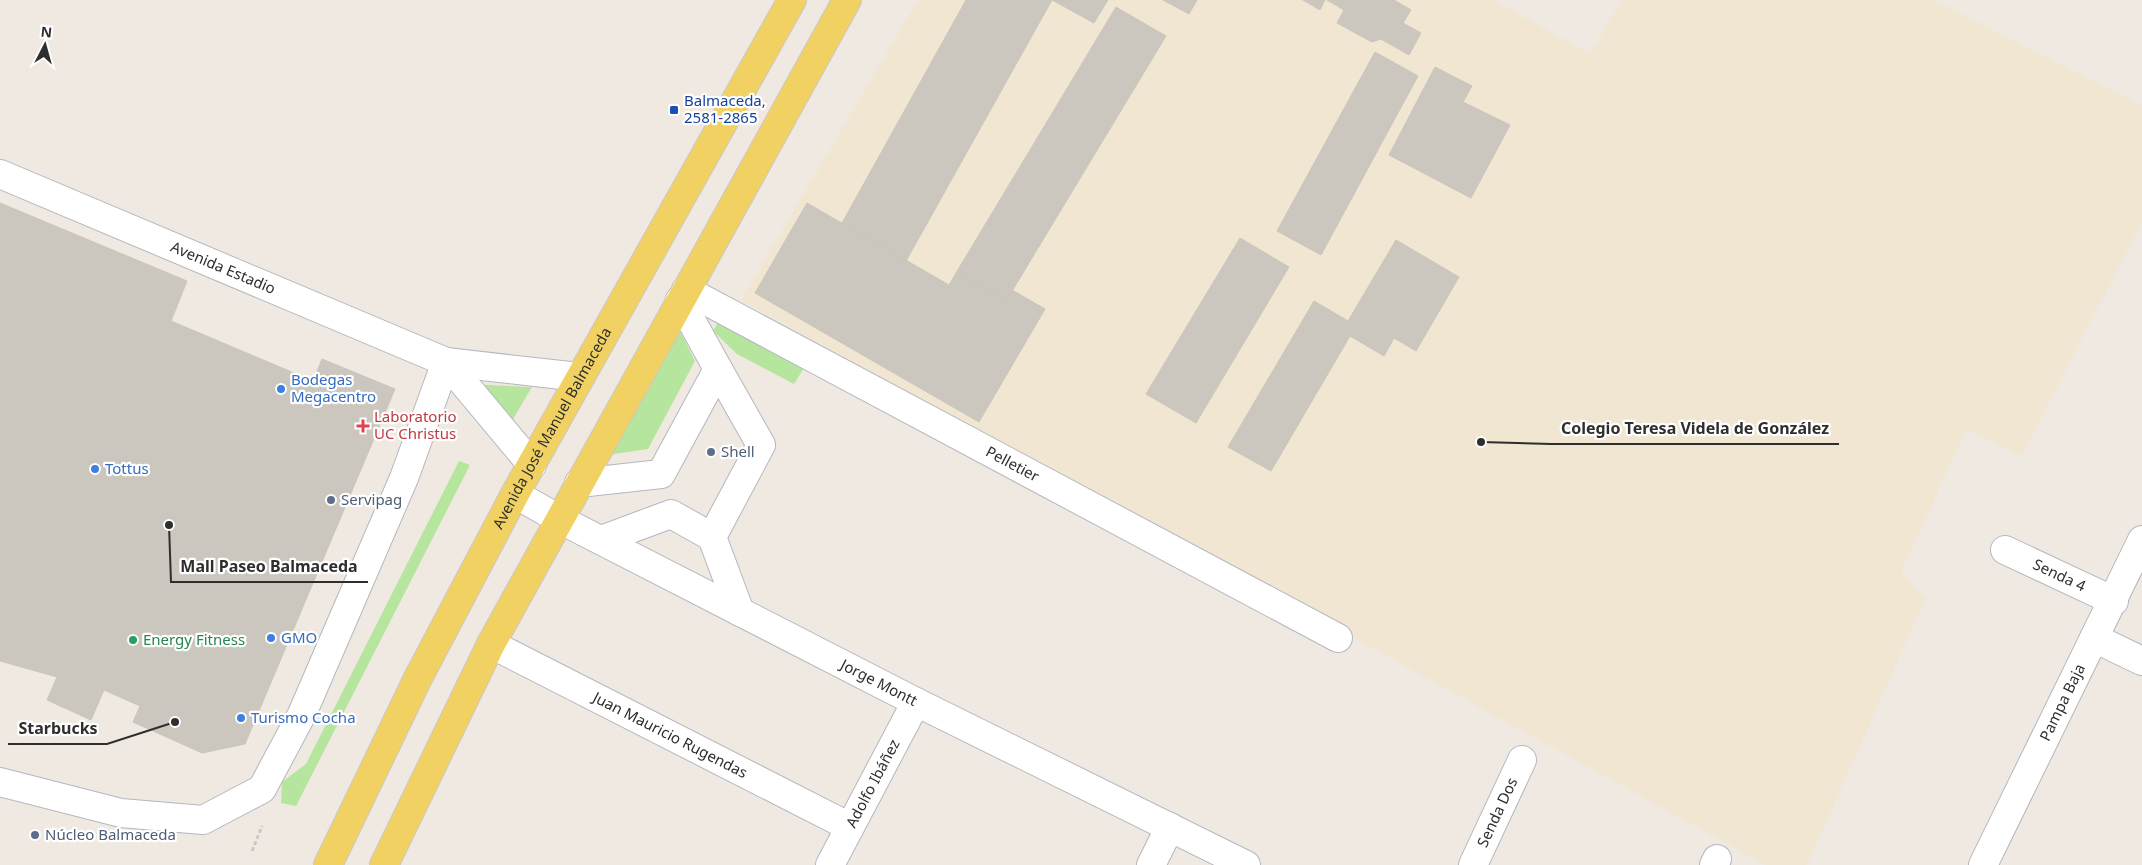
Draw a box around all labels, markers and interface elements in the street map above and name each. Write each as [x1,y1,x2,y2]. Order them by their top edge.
north arrow [20,20,70,70]
text: N [40,22,53,42]
place label: Balmaceda, 2581-2865 [684,90,766,127]
marker: Balmaceda, 2581-2865 [668,104,680,116]
street label: Avenida Estadio [168,236,279,298]
street label: Avenida José Manuel Balmaceda [487,323,615,532]
place label: Bodegas Megacentro [291,369,376,406]
marker: Bodegas Megacentro [275,383,287,395]
place label: Laboratorio UC Christus [374,406,457,443]
callout: Colegio Teresa Videla de González [1551,413,1839,444]
text: Colegio Teresa Videla de González [1561,417,1829,439]
marker: Laboratorio UC Christus [356,419,370,433]
place label: Shell [721,441,755,461]
street label: Pelletier [983,441,1043,486]
marker: Shell [705,446,717,458]
place label: Tottus [105,458,149,478]
marker: Tottus [89,463,101,475]
place label: Servipag [341,489,402,509]
marker: Servipag [325,494,337,506]
callout: Mall Paseo Balmaceda [171,551,368,582]
street label: Senda 4 [2030,554,2090,596]
text: Mall Paseo Balmaceda [180,555,358,577]
place label: GMO [281,627,317,647]
place label: Energy Fitness [143,629,245,649]
marker: GMO [265,632,277,644]
marker: Energy Fitness [127,634,139,646]
street label: Jorge Montt [836,653,922,710]
street label: Pampa Baja [2034,660,2089,744]
street label: Juan Mauricio Rugendas [588,686,751,782]
place label: Turismo Cocha [251,707,356,727]
marker: Turismo Cocha [235,712,247,724]
callout: Starbucks [8,713,107,744]
text: Starbucks [18,717,98,739]
street label: Adolfo Ibáñez [840,735,904,831]
street label: Senda Dos [1472,774,1521,850]
place label: Núcleo Balmaceda [45,824,176,844]
marker: Núcleo Balmaceda [29,829,41,841]

